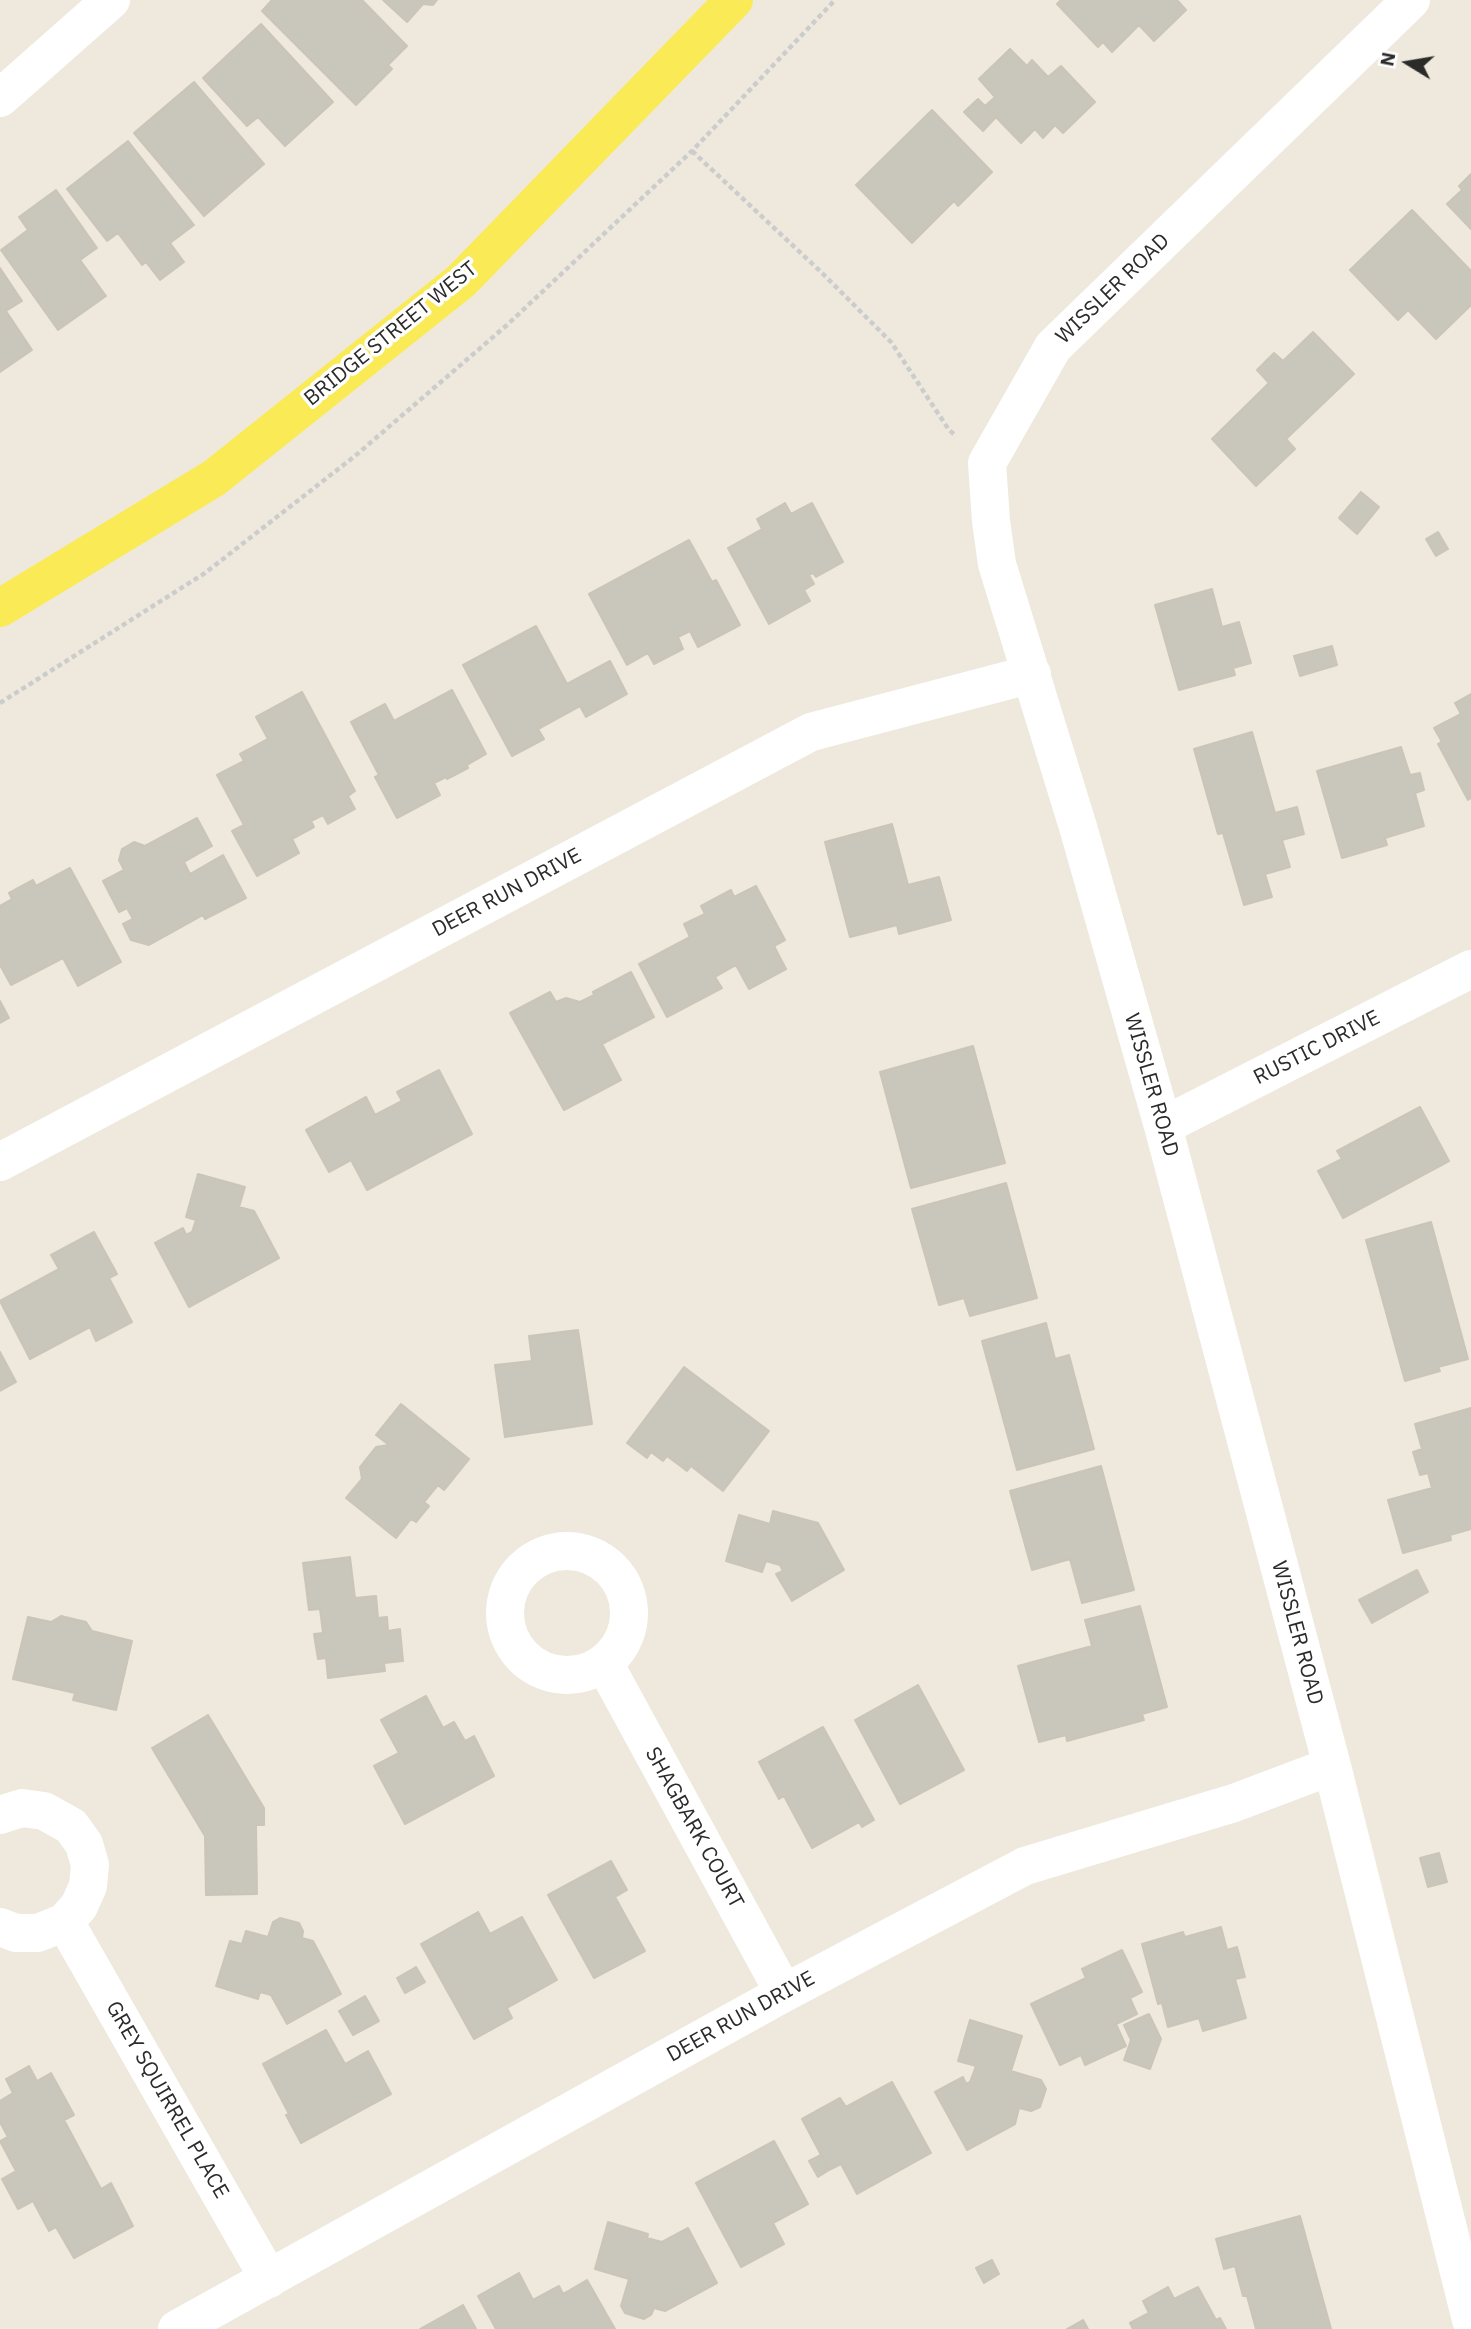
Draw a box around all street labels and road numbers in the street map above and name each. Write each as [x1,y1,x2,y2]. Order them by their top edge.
street label: WISSLER ROAD [1051,229,1175,349]
street label: BRIDGE STREET WEST [299,257,483,411]
street label: DEER RUN DRIVE [428,843,586,943]
street label: RUSTIC DRIVE [1250,1005,1384,1091]
street label: WISSLER ROAD [1119,1010,1183,1160]
street label: WISSLER ROAD [1266,1558,1328,1708]
street label: SHAGBARK COURT [639,1743,749,1913]
street label: DEER RUN DRIVE [663,1966,819,2068]
street label: GREY SQUIRREL PLACE [100,1997,234,2203]

